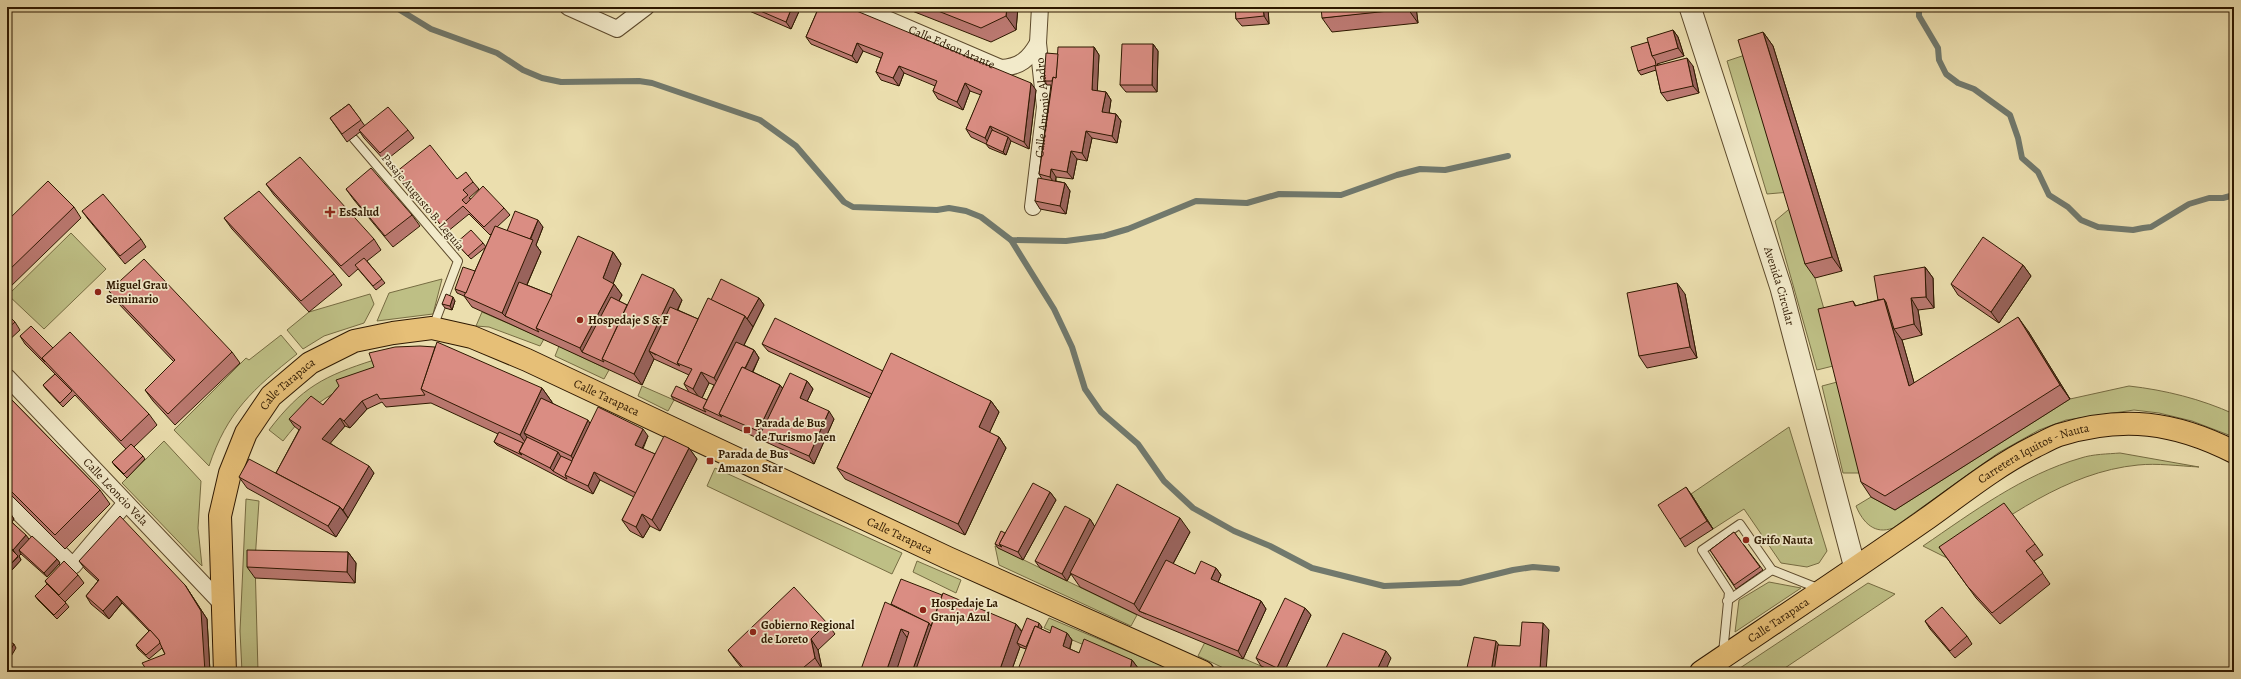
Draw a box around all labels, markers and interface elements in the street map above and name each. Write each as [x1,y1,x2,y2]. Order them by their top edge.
street label: Calle Edson Arante [906,21,997,72]
street label: Calle Antonio Aladro [1031,57,1053,159]
street label: Pasaje Augusto B. Leguía [378,150,468,254]
place label: EsSalud [339,204,380,220]
marker: EsSalud [324,206,336,218]
street label: Avenida Circular [1760,244,1799,328]
place label: Miguel Grau Seminario [106,277,168,307]
marker: Miguel Grau Seminario [93,287,103,297]
place label: Hospedaje S & F [588,312,669,328]
marker: Hospedaje S & F [575,315,585,325]
street label: Calle Tarapaca [256,354,318,413]
street label: Calle Tarapaca [571,375,642,420]
place label: Parada de Bus de Turismo Jaen [755,415,836,445]
street label: Carretera Iquitos - Nauta [1974,419,2091,487]
marker: Parada de Bus de Turismo Jaen [742,425,752,435]
place label: Parada de Bus Amazon Star [717,446,789,476]
street label: Calle Leoncio Vela [80,454,152,529]
marker: Parada de Bus Amazon Star [705,456,715,466]
street label: Calle Tarapaca [864,513,936,558]
place label: Grifo Nauta [1754,532,1813,548]
marker: Grifo Nauta [1741,535,1751,545]
street label: Calle Tarapaca [1744,593,1812,646]
place label: Hospedaje La Granja Azul [931,595,998,625]
marker: Hospedaje La Granja Azul [918,605,928,615]
place label: Gobierno Regional de Loreto [761,617,855,647]
marker: Gobierno Regional de Loreto [748,627,758,637]

